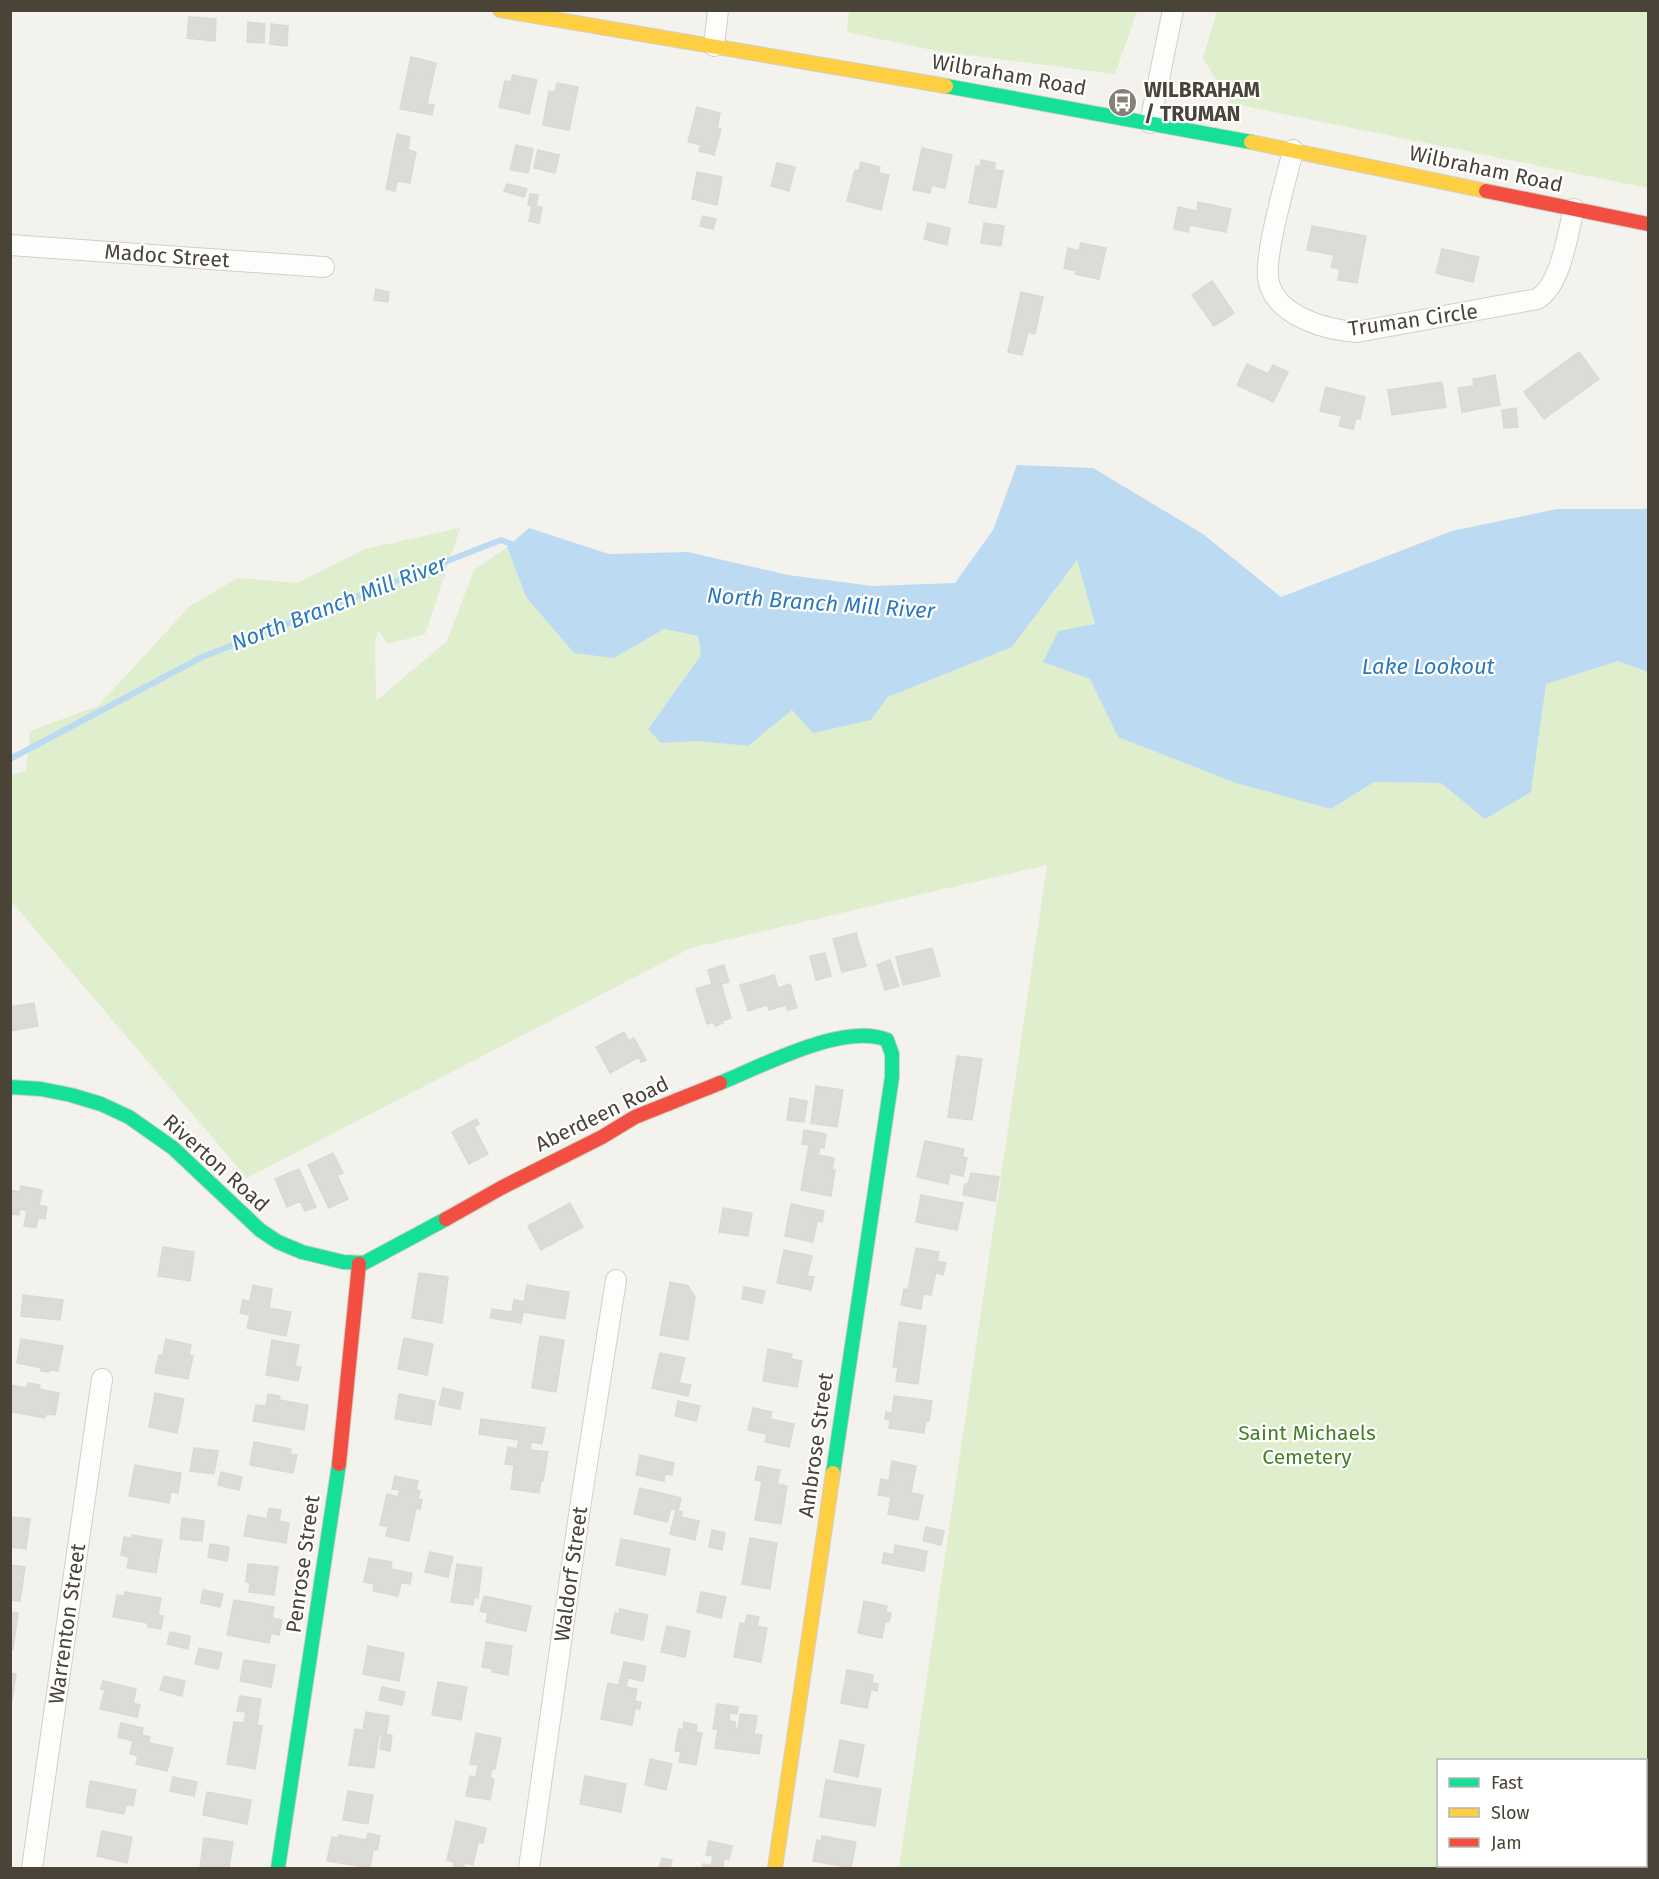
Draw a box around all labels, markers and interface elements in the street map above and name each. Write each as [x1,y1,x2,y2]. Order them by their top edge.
street label: Wilbraham Road [930,49,1088,101]
place label: WILBRAHAM / TRUMAN [1144,77,1260,127]
bus stop icon: WILBRAHAM / TRUMAN [1107,86,1139,118]
street label: Wilbraham Road [1407,140,1565,198]
street label: Madoc Street [104,239,231,273]
street label: Truman Circle [1347,298,1479,342]
water label: North Branch Mill River [227,549,451,657]
water label: North Branch Mill River [706,582,937,624]
water label: Lake Lookout [1362,653,1495,680]
street label: Aberdeen Road [531,1070,673,1158]
street label: Riverton Road [157,1108,275,1218]
street label: Ambrose Street [793,1370,839,1519]
park label: Saint Michaels Cemetery [1238,1420,1376,1470]
street label: Penrose Street [280,1493,326,1635]
street label: Waldorf Street [549,1504,593,1643]
street label: Warrenton Street [43,1542,91,1706]
legend [1437,1759,1647,1867]
text: Fast [1491,1772,1524,1794]
text: Slow [1491,1802,1530,1824]
text: Jam [1491,1832,1522,1854]

